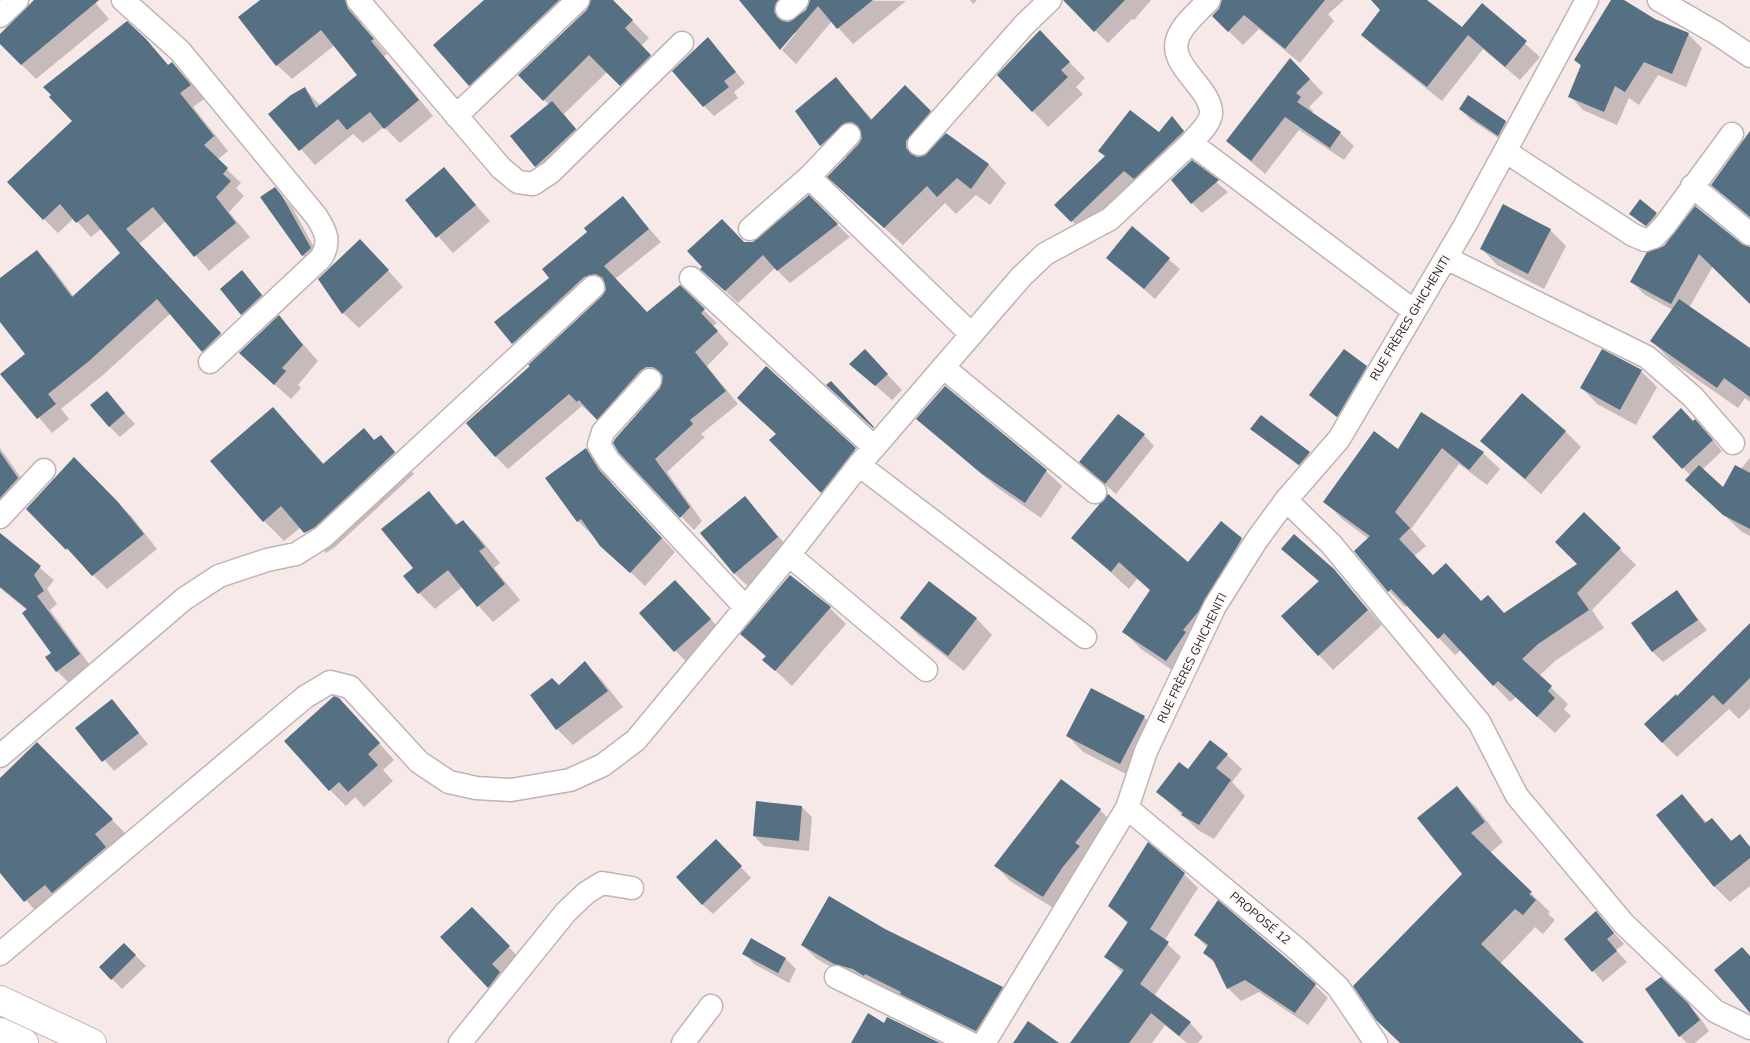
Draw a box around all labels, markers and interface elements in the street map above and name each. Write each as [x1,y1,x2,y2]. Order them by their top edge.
street label: RUE FRÈRES GHICHENITI [1366,253,1453,383]
street label: RUE FRÈRES GHICHENITI [1153,590,1230,725]
street label: PROPOSÉ 12 [1227,888,1294,947]

